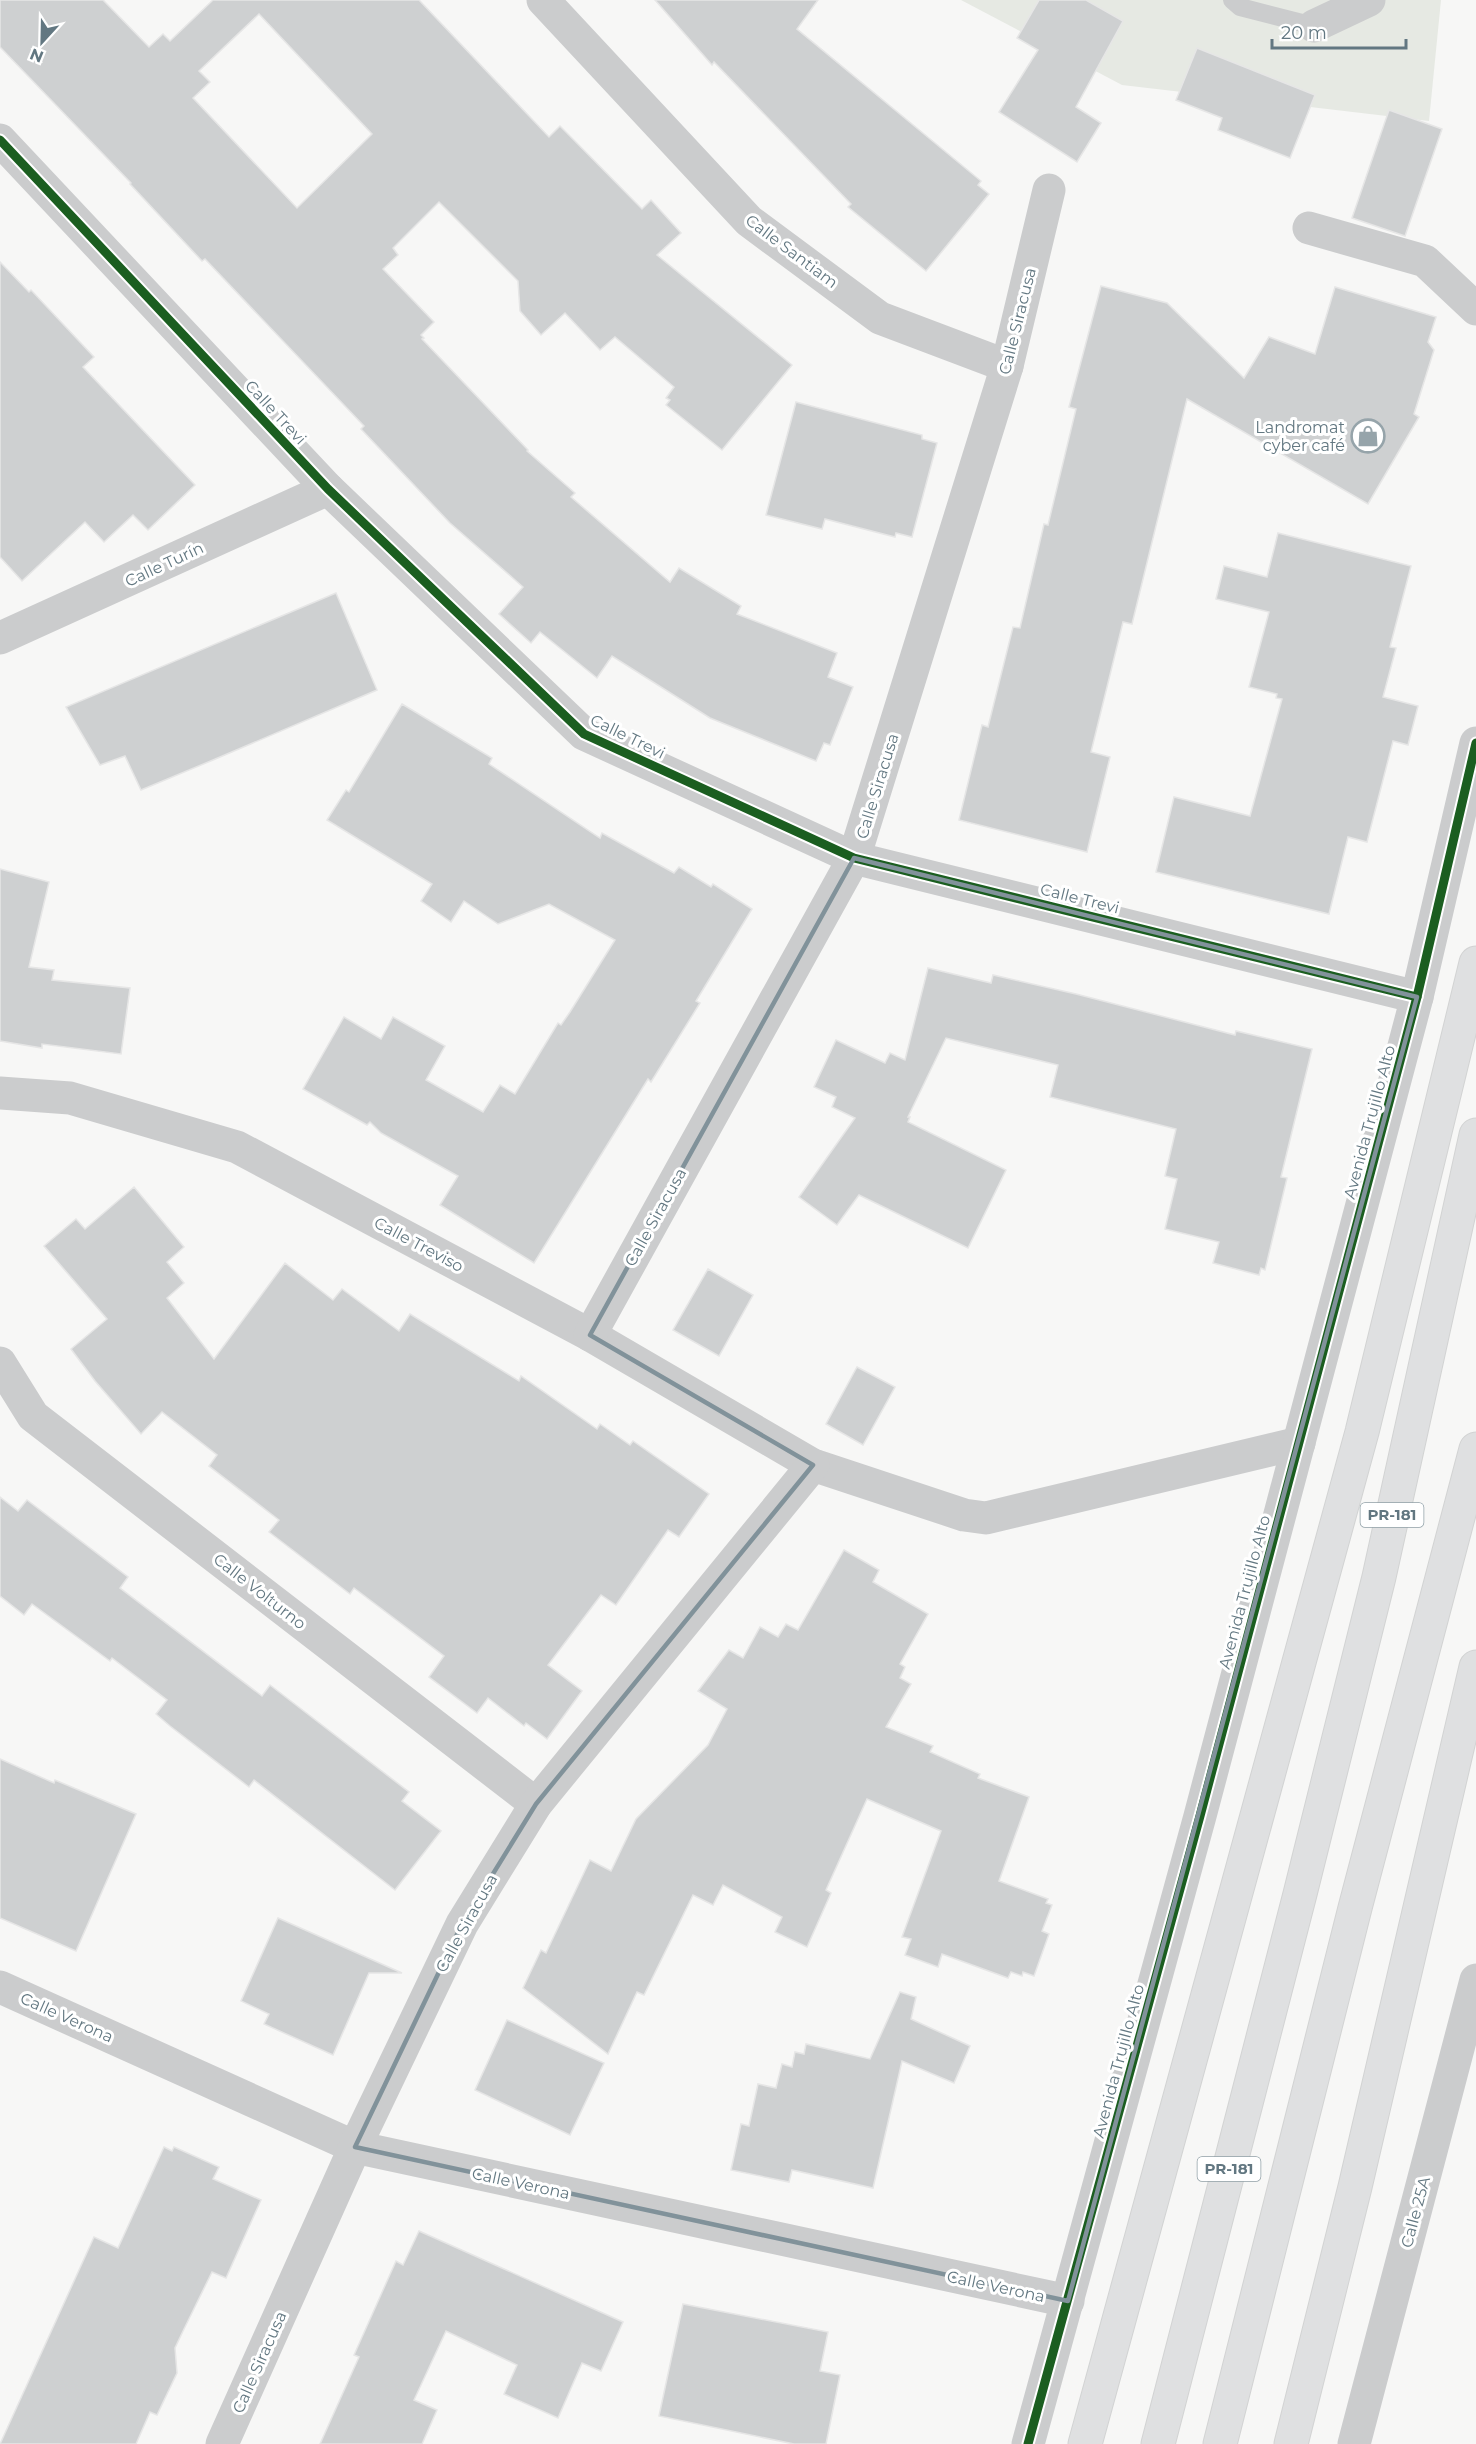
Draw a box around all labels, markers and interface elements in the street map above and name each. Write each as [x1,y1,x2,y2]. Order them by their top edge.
north arrow [12,12,72,72]
scale bar [1272,12,1406,50]
text: 20 m [1281,22,1327,44]
text: N [27,44,46,67]
street label: Calle Santiam [742,211,842,292]
street label: Calle Siracusa [995,266,1040,377]
street label: Calle Trevi [241,376,310,448]
place label: Landromat cyber café [1255,418,1346,455]
shop icon: Landromat cyber café [1350,418,1386,454]
street label: Calle Turín [122,538,206,591]
street label: Calle Trevi [587,710,668,763]
street label: Calle Siracusa [852,731,903,841]
street label: Calle Trevi [1038,879,1121,917]
street label: Avenida Trujillo Alto [1340,1043,1399,1201]
street label: Calle Siracusa [621,1165,690,1270]
street label: Calle Treviso [371,1213,467,1276]
road number: PR-181 [1360,1503,1424,1527]
street label: Avenida Trujillo Alto [1215,1513,1274,1671]
street label: Calle Volturno [210,1549,310,1633]
street label: Calle Siracusa [432,1871,501,1976]
street label: Avenida Trujillo Alto [1089,1982,1148,2140]
street label: Calle Verona [17,1989,116,2046]
road number: PR-181 [1198,2157,1260,2181]
street label: Calle Verona [470,2164,572,2203]
street label: Calle 25A [1397,2174,1434,2250]
street label: Calle Verona [945,2267,1047,2306]
street label: Calle Siracusa [229,2308,290,2416]

